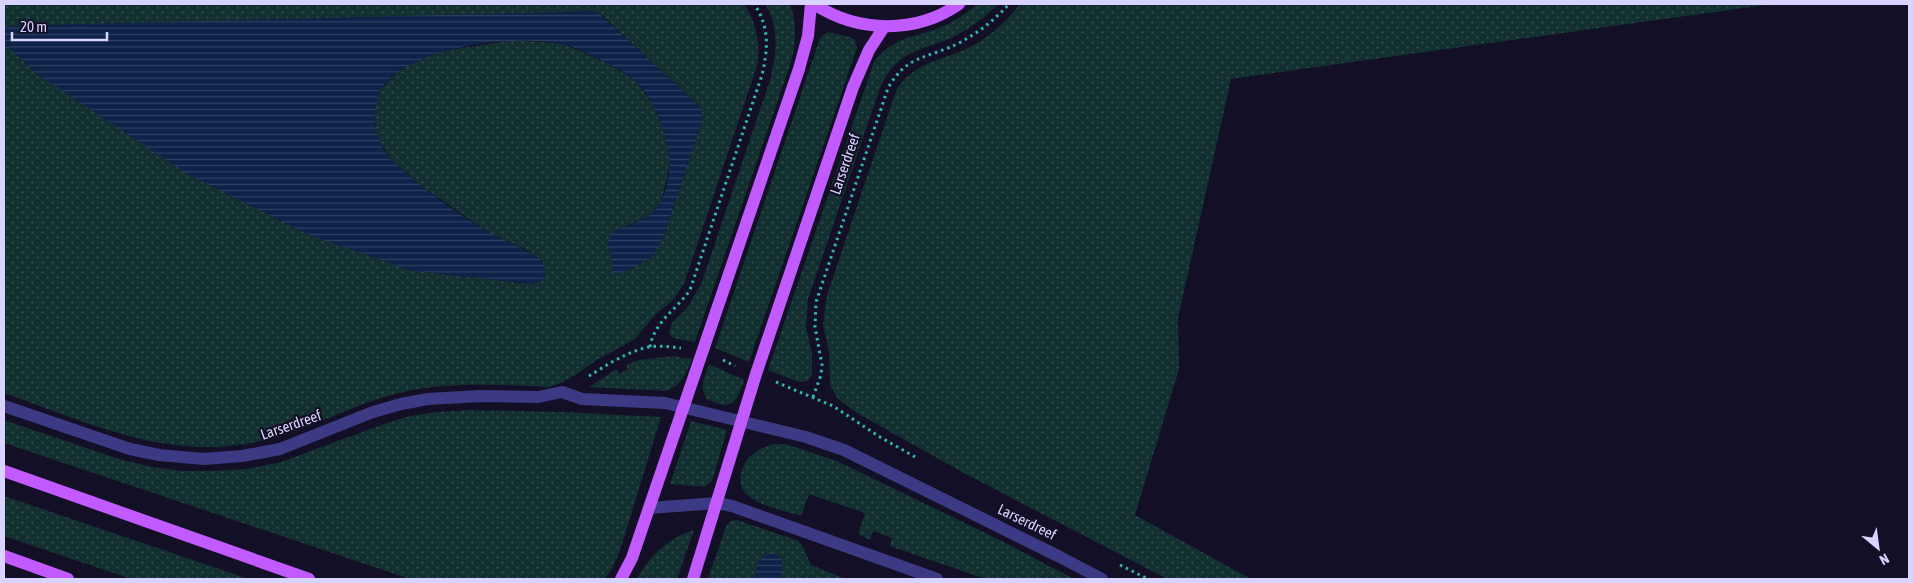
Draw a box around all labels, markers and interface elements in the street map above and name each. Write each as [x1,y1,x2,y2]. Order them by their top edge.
scale bar [12,10,108,42]
text: 20 m [20,18,47,35]
street label: Larserdreef [826,131,863,196]
street label: Larserdreef [258,406,323,443]
street label: Larserdreef [995,500,1059,543]
north arrow [1853,523,1903,573]
text: N [1877,550,1892,568]

